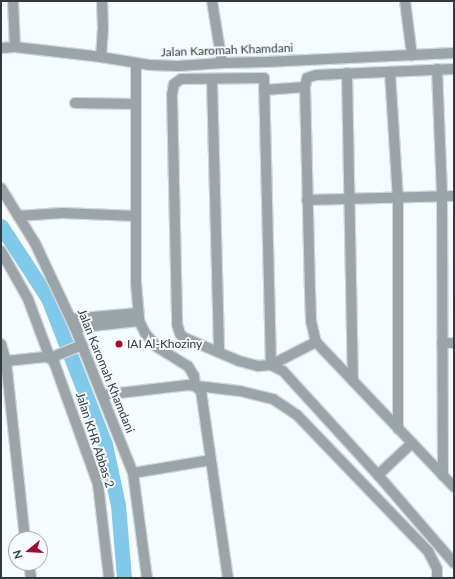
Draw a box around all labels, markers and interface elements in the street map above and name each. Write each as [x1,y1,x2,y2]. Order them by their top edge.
street label: Jalan Karomah Khamdani [161,40,293,60]
street label: Jalan Karomah Khamdani [75,307,137,435]
place label: IAI Al-Khoziny [127,337,203,351]
marker: IAI Al-Khoziny [114,339,124,349]
street label: Jalan KHR Abbas 2 [73,390,117,490]
north arrow [8,531,48,571]
text: N [10,549,25,561]

